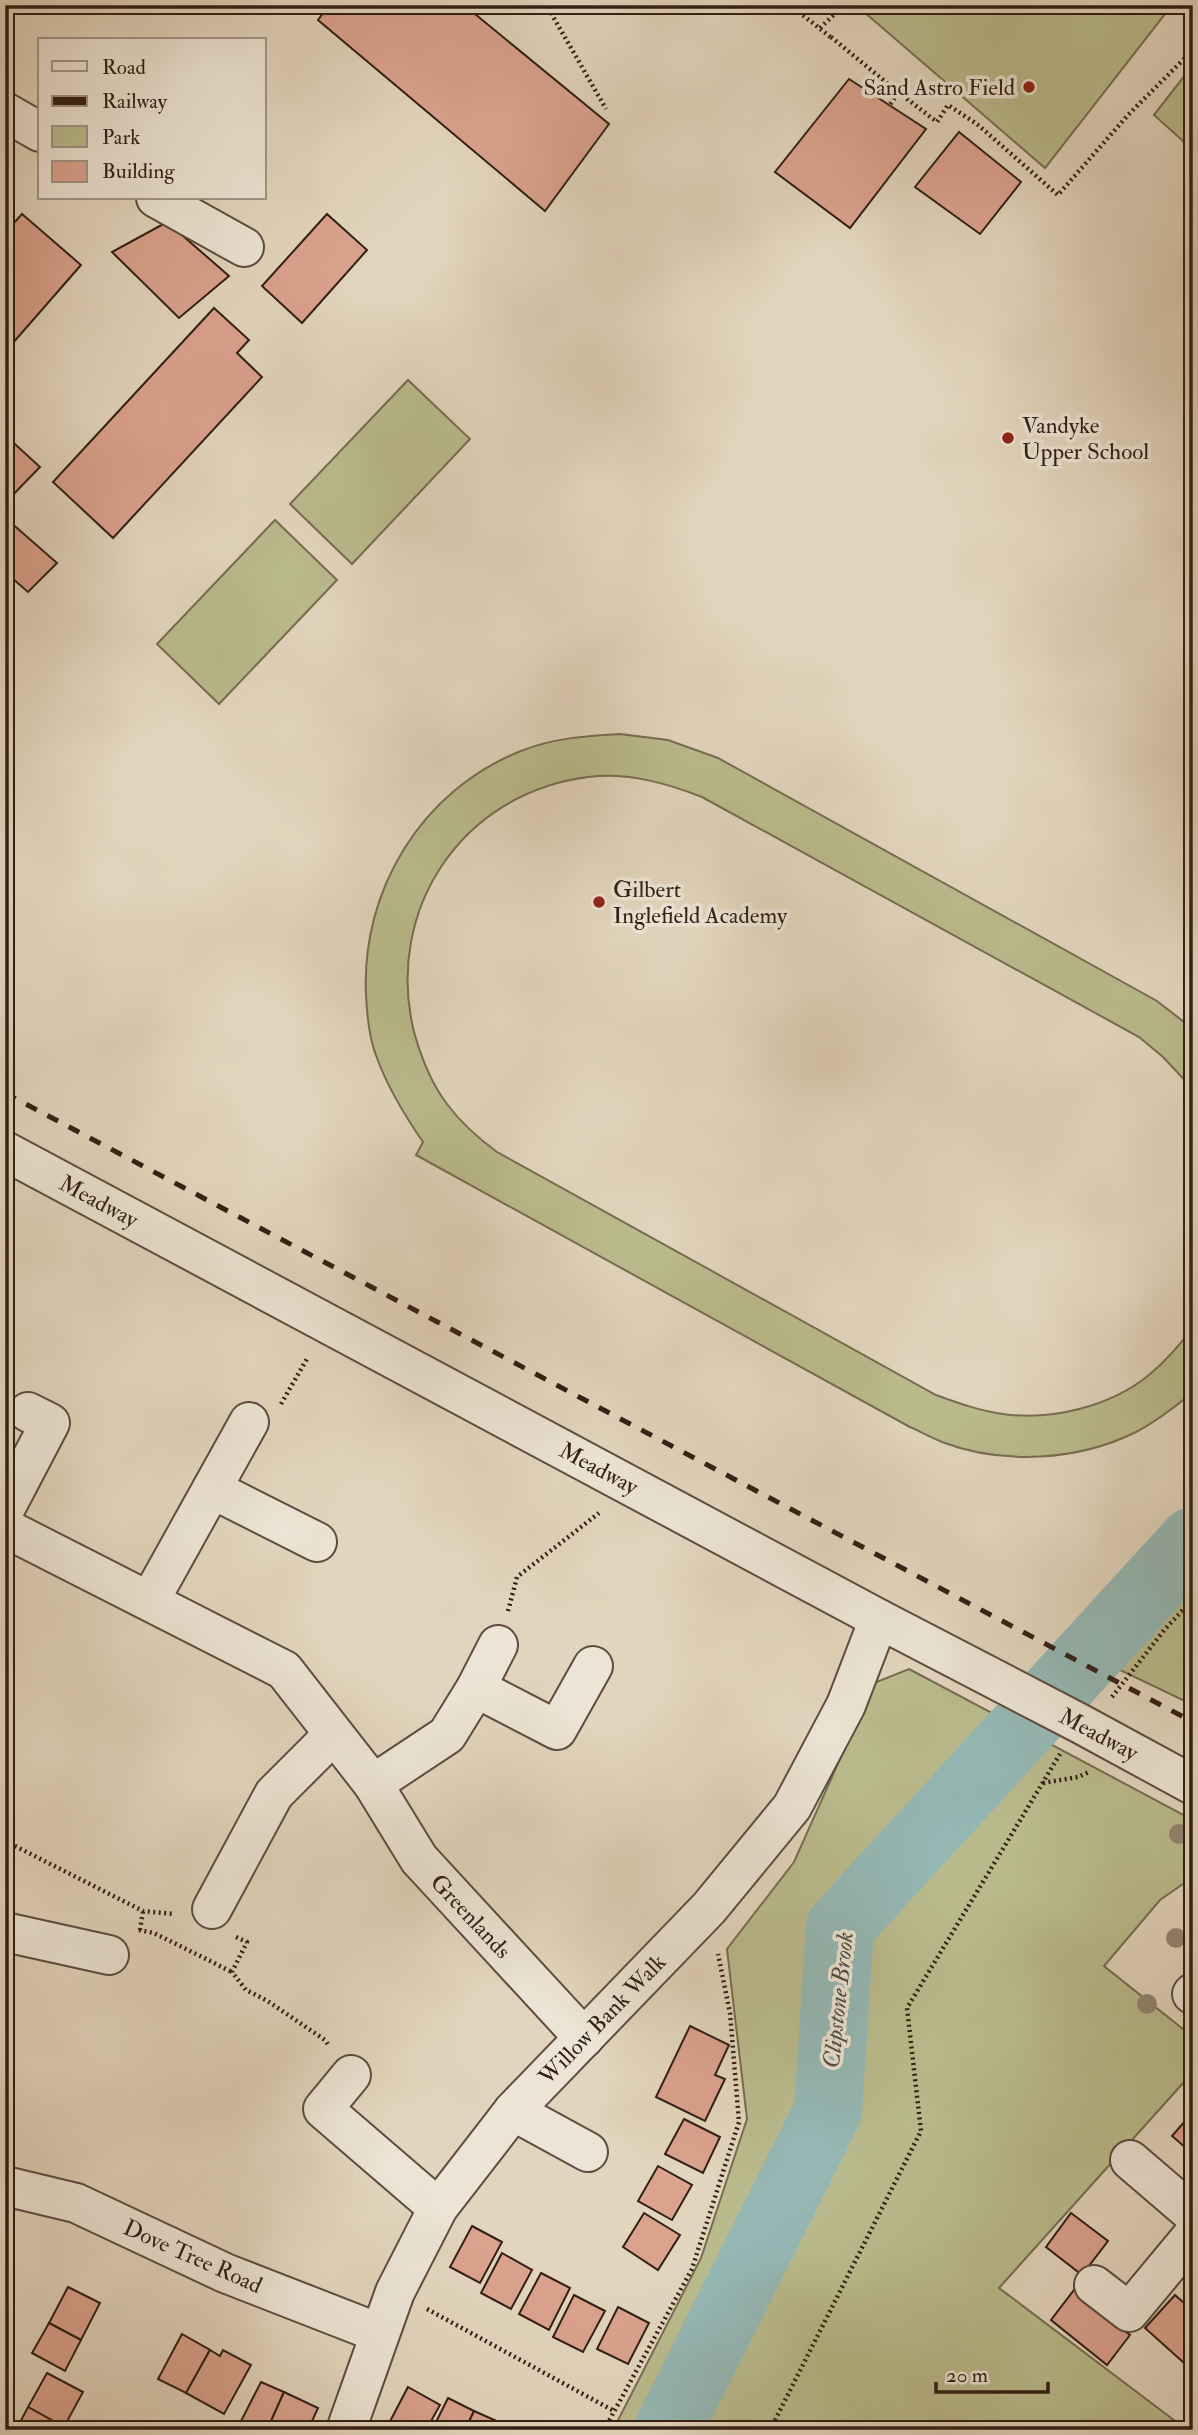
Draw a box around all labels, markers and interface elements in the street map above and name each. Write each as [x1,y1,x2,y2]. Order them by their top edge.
legend [38,38,266,200]
text: Road [102,54,147,81]
place label: Sand Astro Field [863,73,1015,102]
marker: Sand Astro Field [1021,79,1037,95]
text: Railway [102,88,168,115]
text: Park [102,124,140,151]
text: Building [102,158,175,185]
place label: Vandyke Upper School [1022,411,1149,467]
marker: Vandyke Upper School [1000,430,1016,446]
place label: Gilbert Inglefield Academy [613,875,788,930]
marker: Gilbert Inglefield Academy [591,894,607,910]
street label: Meadway [54,1169,144,1235]
street label: Meadway [554,1436,644,1502]
street label: Meadway [1054,1702,1144,1768]
street label: Greenlands [424,1868,517,1965]
water label: Clipstone Brook [816,1930,861,2070]
street label: Willow Bank Walk [532,1948,672,2092]
street label: Dove Tree Road [119,2213,267,2300]
scale bar [936,2351,1048,2395]
text: 20 m [946,2362,988,2389]

